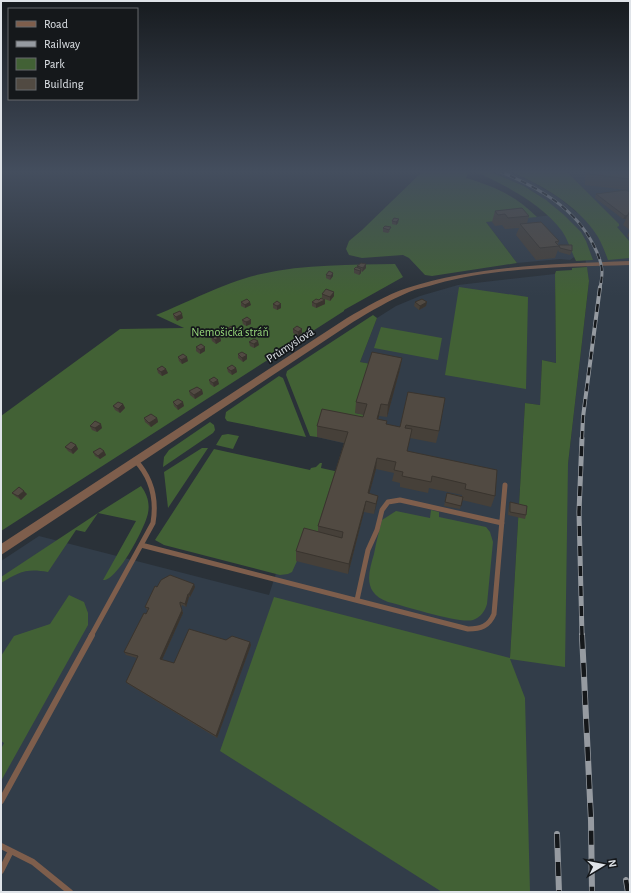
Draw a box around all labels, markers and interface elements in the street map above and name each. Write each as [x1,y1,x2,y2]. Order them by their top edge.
legend [8,8,138,100]
text: Road [44,18,68,30]
text: Railway [44,38,80,51]
text: Park [44,58,65,70]
text: Building [44,78,84,90]
street label: Průmyslová [264,325,317,366]
park label: Nemošická stráň [191,326,269,338]
north arrow [583,845,623,885]
text: N [606,859,618,868]

